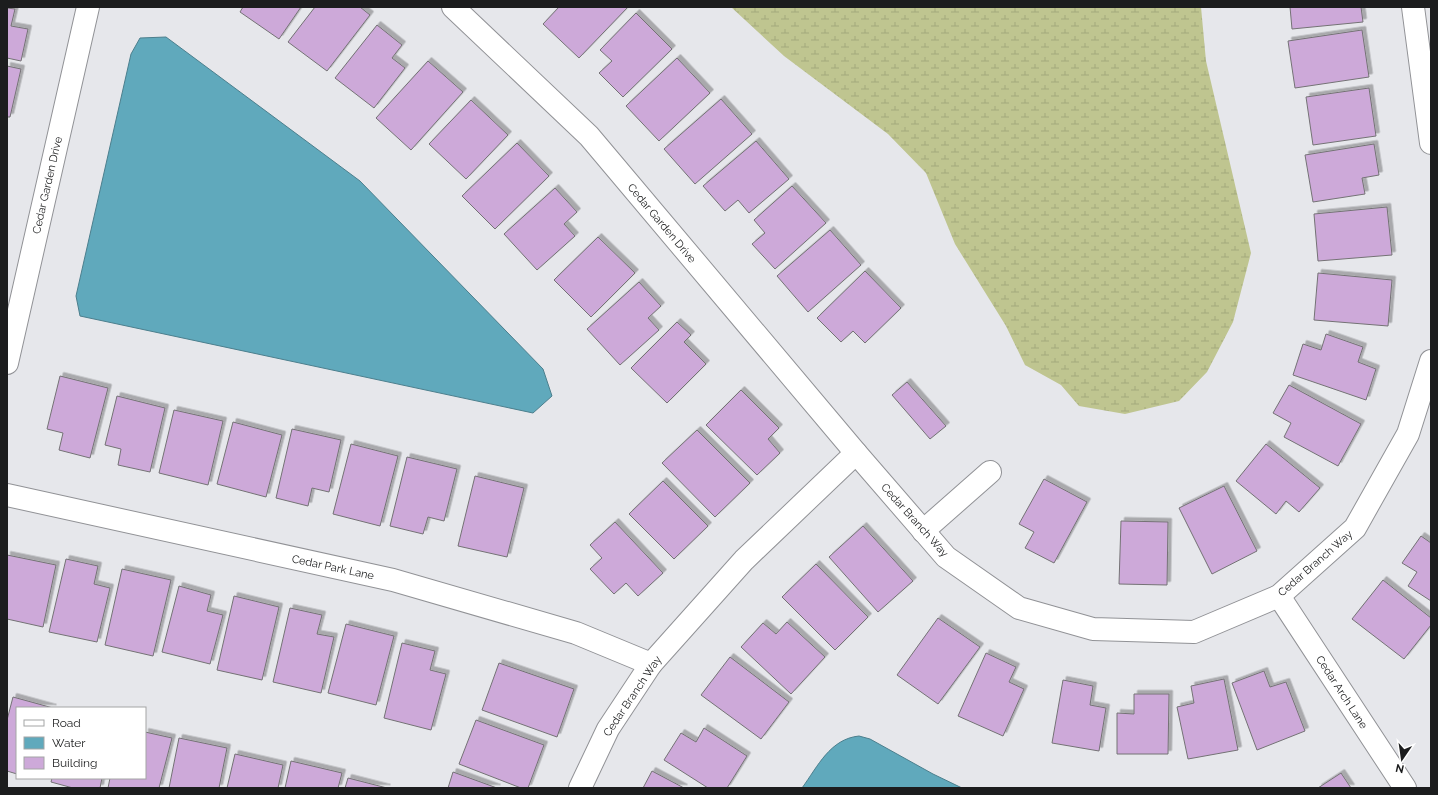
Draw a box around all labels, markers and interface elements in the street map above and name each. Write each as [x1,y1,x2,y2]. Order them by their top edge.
street label: Cedar Garden Drive [30,135,65,235]
street label: Cedar Garden Drive [625,181,699,266]
street label: Cedar Branch Way [878,481,951,560]
street label: Cedar Branch Way [1275,527,1355,599]
street label: Cedar Park Lane [291,552,376,583]
street label: Cedar Branch Way [601,653,664,739]
street label: Cedar Arch Lane [1313,653,1370,732]
legend [16,707,146,779]
text: Road [52,716,81,730]
text: Water [52,736,86,750]
north arrow [1382,739,1422,779]
text: Building [52,756,98,770]
text: N [1394,761,1405,776]

